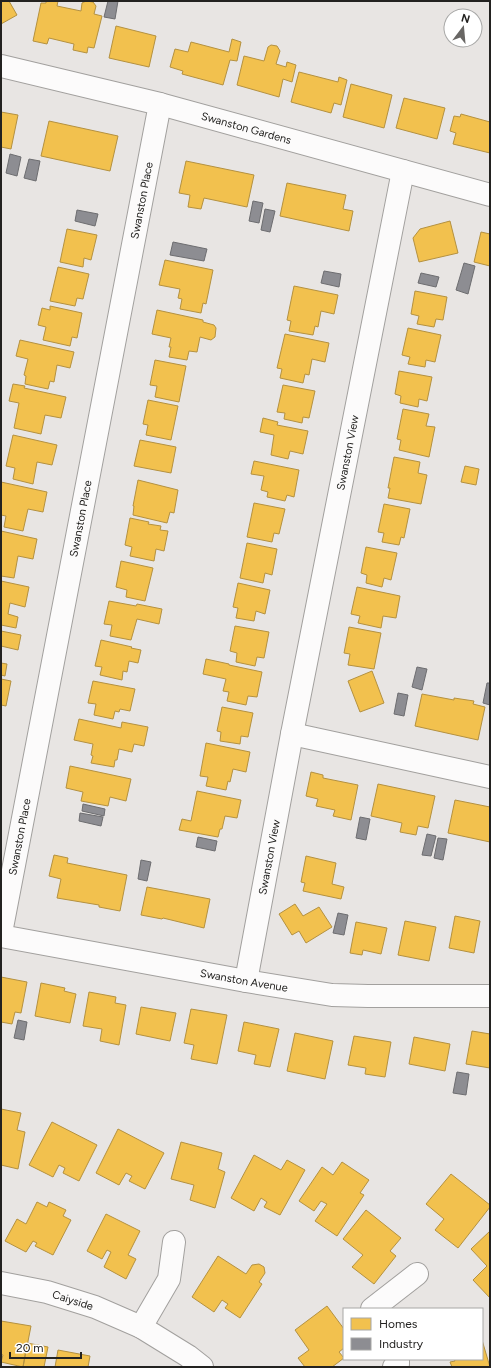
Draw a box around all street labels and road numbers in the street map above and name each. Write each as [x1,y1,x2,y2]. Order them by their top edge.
street label: Swanston Gardens [200,110,293,147]
street label: Swanston Place [128,161,156,240]
street label: Swanston View [334,414,362,491]
street label: Swanston Place [67,479,95,558]
street label: Swanston Place [6,797,34,876]
street label: Swanston View [256,818,283,896]
street label: Swanston Avenue [199,967,289,995]
street label: Caiyside [51,1288,95,1313]

